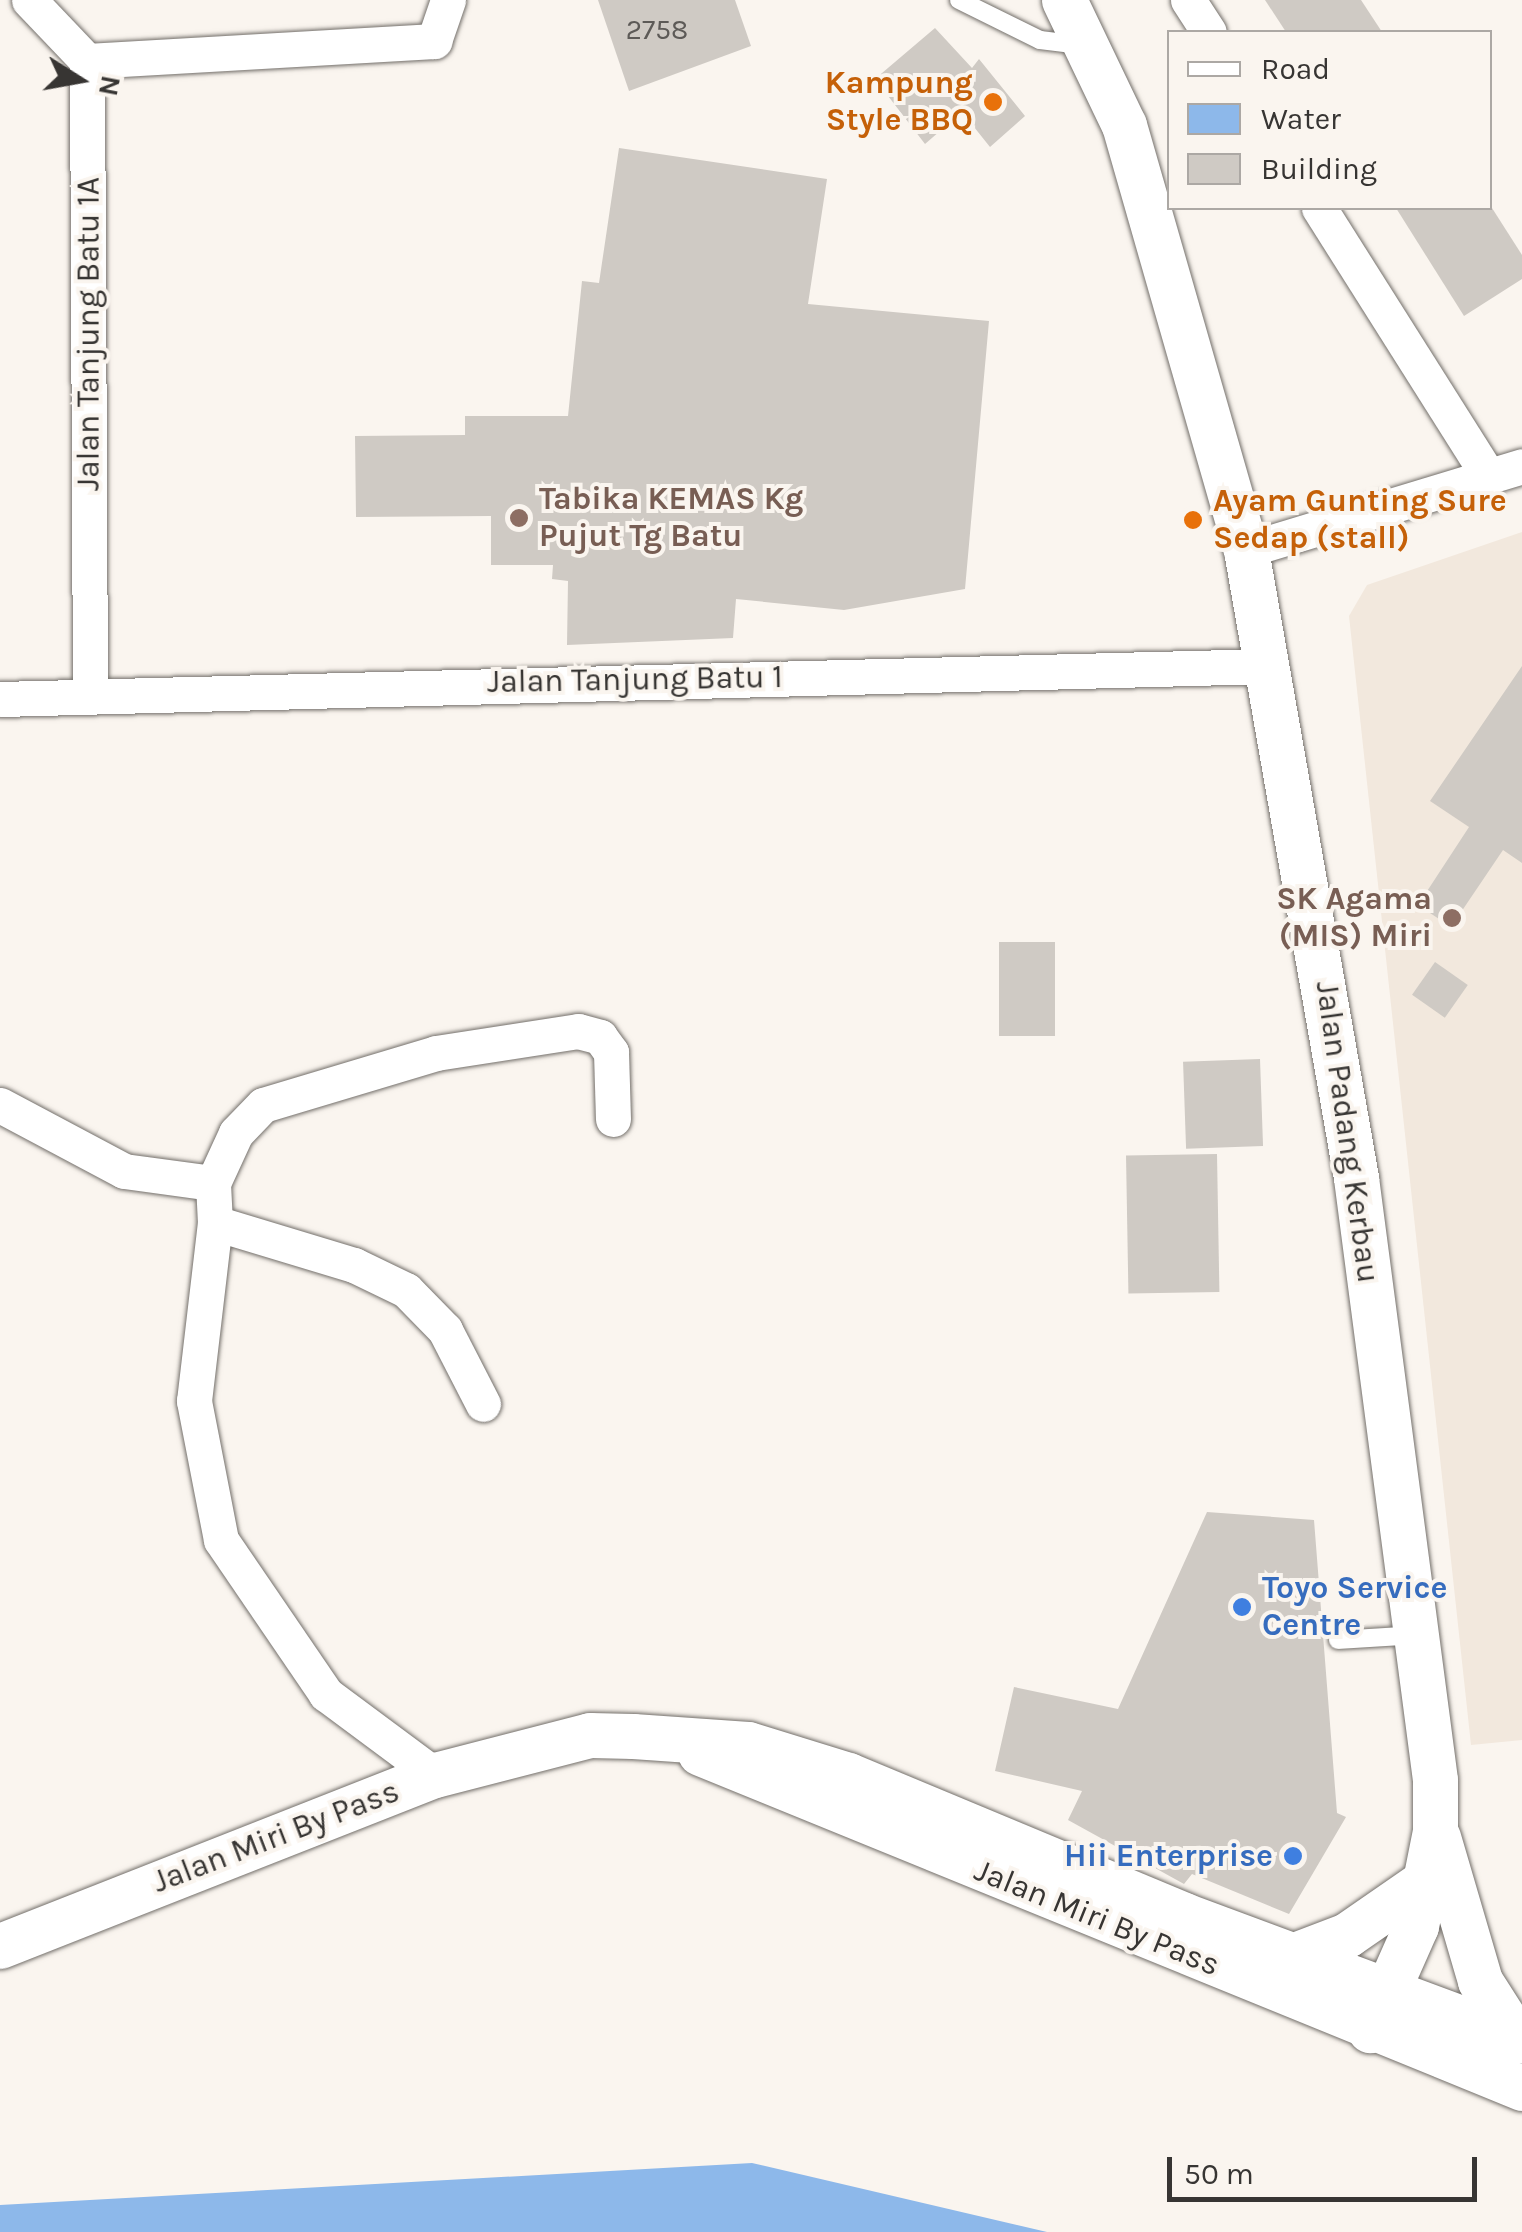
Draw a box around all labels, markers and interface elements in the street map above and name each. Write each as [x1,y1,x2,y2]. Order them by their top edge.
house number: 2758 [626,13,688,47]
north arrow [30,30,130,130]
legend [1167,30,1492,210]
text: Road [1261,51,1330,87]
place label: Kampung Style BBQ [825,65,973,140]
text: N [92,73,128,99]
marker: Kampung Style BBQ [982,91,1004,113]
text: Water [1261,101,1341,137]
text: Building [1261,151,1377,187]
street label: Jalan Tanjung Batu 1A [70,177,108,491]
place label: Tabika KEMAS Kg Pujut Tg Batu [539,481,803,556]
place label: Ayam Gunting Sure Sedap (stall) [1213,483,1507,558]
marker: Tabika KEMAS Kg Pujut Tg Batu [508,507,530,529]
marker: Ayam Gunting Sure Sedap (stall) [1182,509,1204,531]
street label: Jalan Tanjung Batu 1 [487,658,783,702]
place label: SK Agama (MIS) Miri [1276,881,1432,956]
marker: SK Agama (MIS) Miri [1441,907,1463,929]
street label: Jalan Padang Kerbau [1307,979,1387,1285]
place label: Toyo Service Centre [1262,1570,1447,1645]
marker: Toyo Service Centre [1231,1596,1253,1618]
street label: Jalan Miri By Pass [147,1772,405,1902]
place label: Hii Enterprise [1064,1837,1273,1875]
marker: Hii Enterprise [1282,1845,1304,1867]
street label: Jalan Miri By Pass [969,1851,1225,1985]
scale bar [1172,2137,1482,2199]
text: 50 m [1184,2156,1254,2192]

